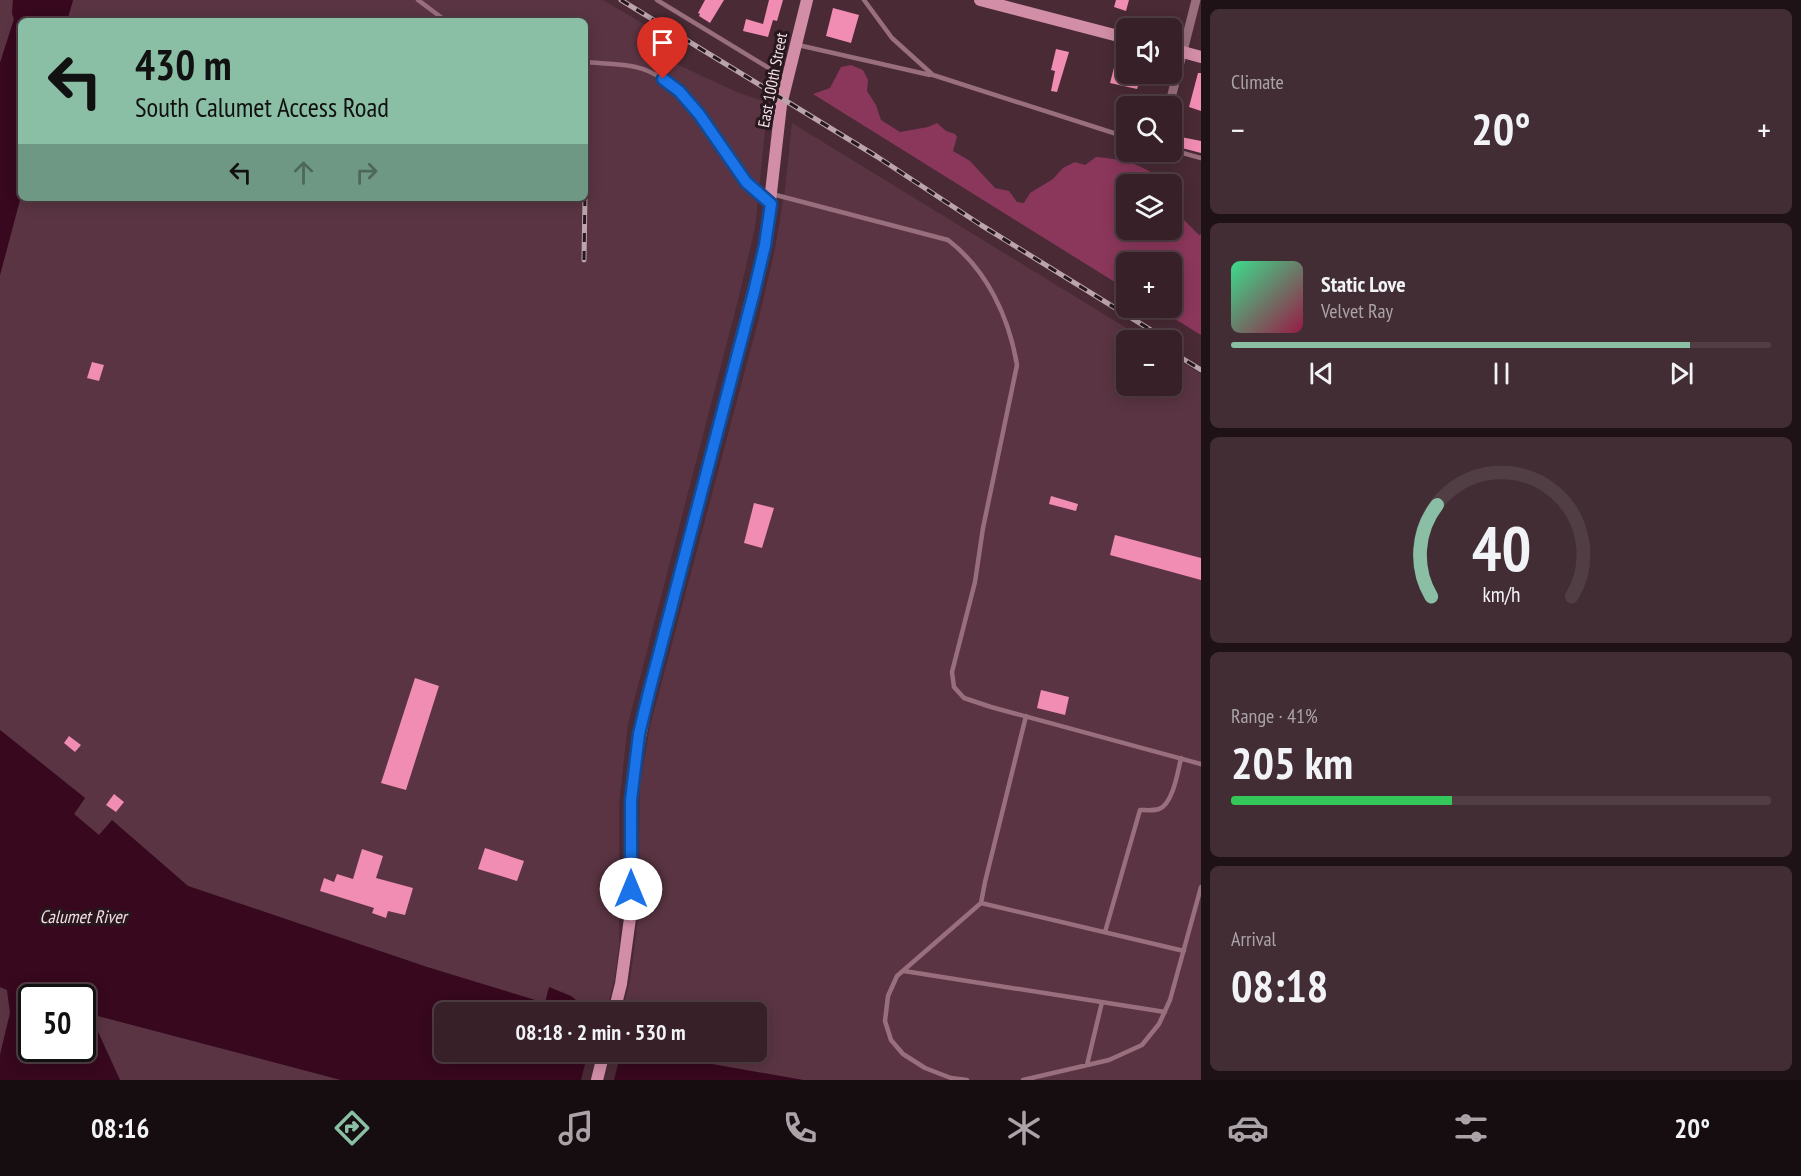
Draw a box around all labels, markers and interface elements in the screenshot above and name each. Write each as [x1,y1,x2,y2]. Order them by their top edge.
pin [637,17,688,79]
map controls [1116,18,1182,396]
button: sound [1116,18,1182,84]
icon: arrive [646,26,679,59]
street label: East 100th Street [753,30,791,129]
text: 430 m [135,37,232,92]
icon: left [36,42,114,120]
text: Climate [1231,69,1284,95]
text: South Calumet Access Road [135,90,389,124]
button: search [1116,96,1182,162]
text: 20° [1471,99,1531,157]
text: − [1231,108,1245,151]
text: + [1757,108,1771,151]
icon: left [224,156,257,189]
icon: ahead [287,156,320,189]
icon: right [350,156,383,189]
button: layers [1116,174,1182,240]
button: + [1116,252,1182,318]
text: Static Love [1321,270,1406,298]
text: Velvet Ray [1321,298,1393,324]
button: − [1116,330,1182,396]
icon: previous [1305,357,1338,390]
icon: pause [1485,357,1518,390]
icon: next [1665,357,1698,390]
text: 40 [1471,507,1531,588]
text: km/h [1482,580,1520,608]
text: Range · 41% [1231,703,1318,729]
text: 205 km [1231,733,1353,791]
position arrow [599,857,663,921]
water label: Calumet River [39,905,130,928]
text: Arrival [1231,926,1276,952]
text: 08:18 [1231,956,1328,1014]
speed limit sign: 50 [18,984,96,1062]
text: 08:18 · 2 min · 530 m [515,1018,686,1046]
icon: directions [331,1107,373,1149]
icon: music [555,1107,597,1149]
icon: phone [779,1107,821,1149]
icon: climate [1003,1107,1045,1149]
icon: car [1227,1107,1269,1149]
icon: filters [1450,1107,1492,1149]
text: 08:16 [91,1111,149,1145]
text: 20° [1674,1111,1710,1145]

